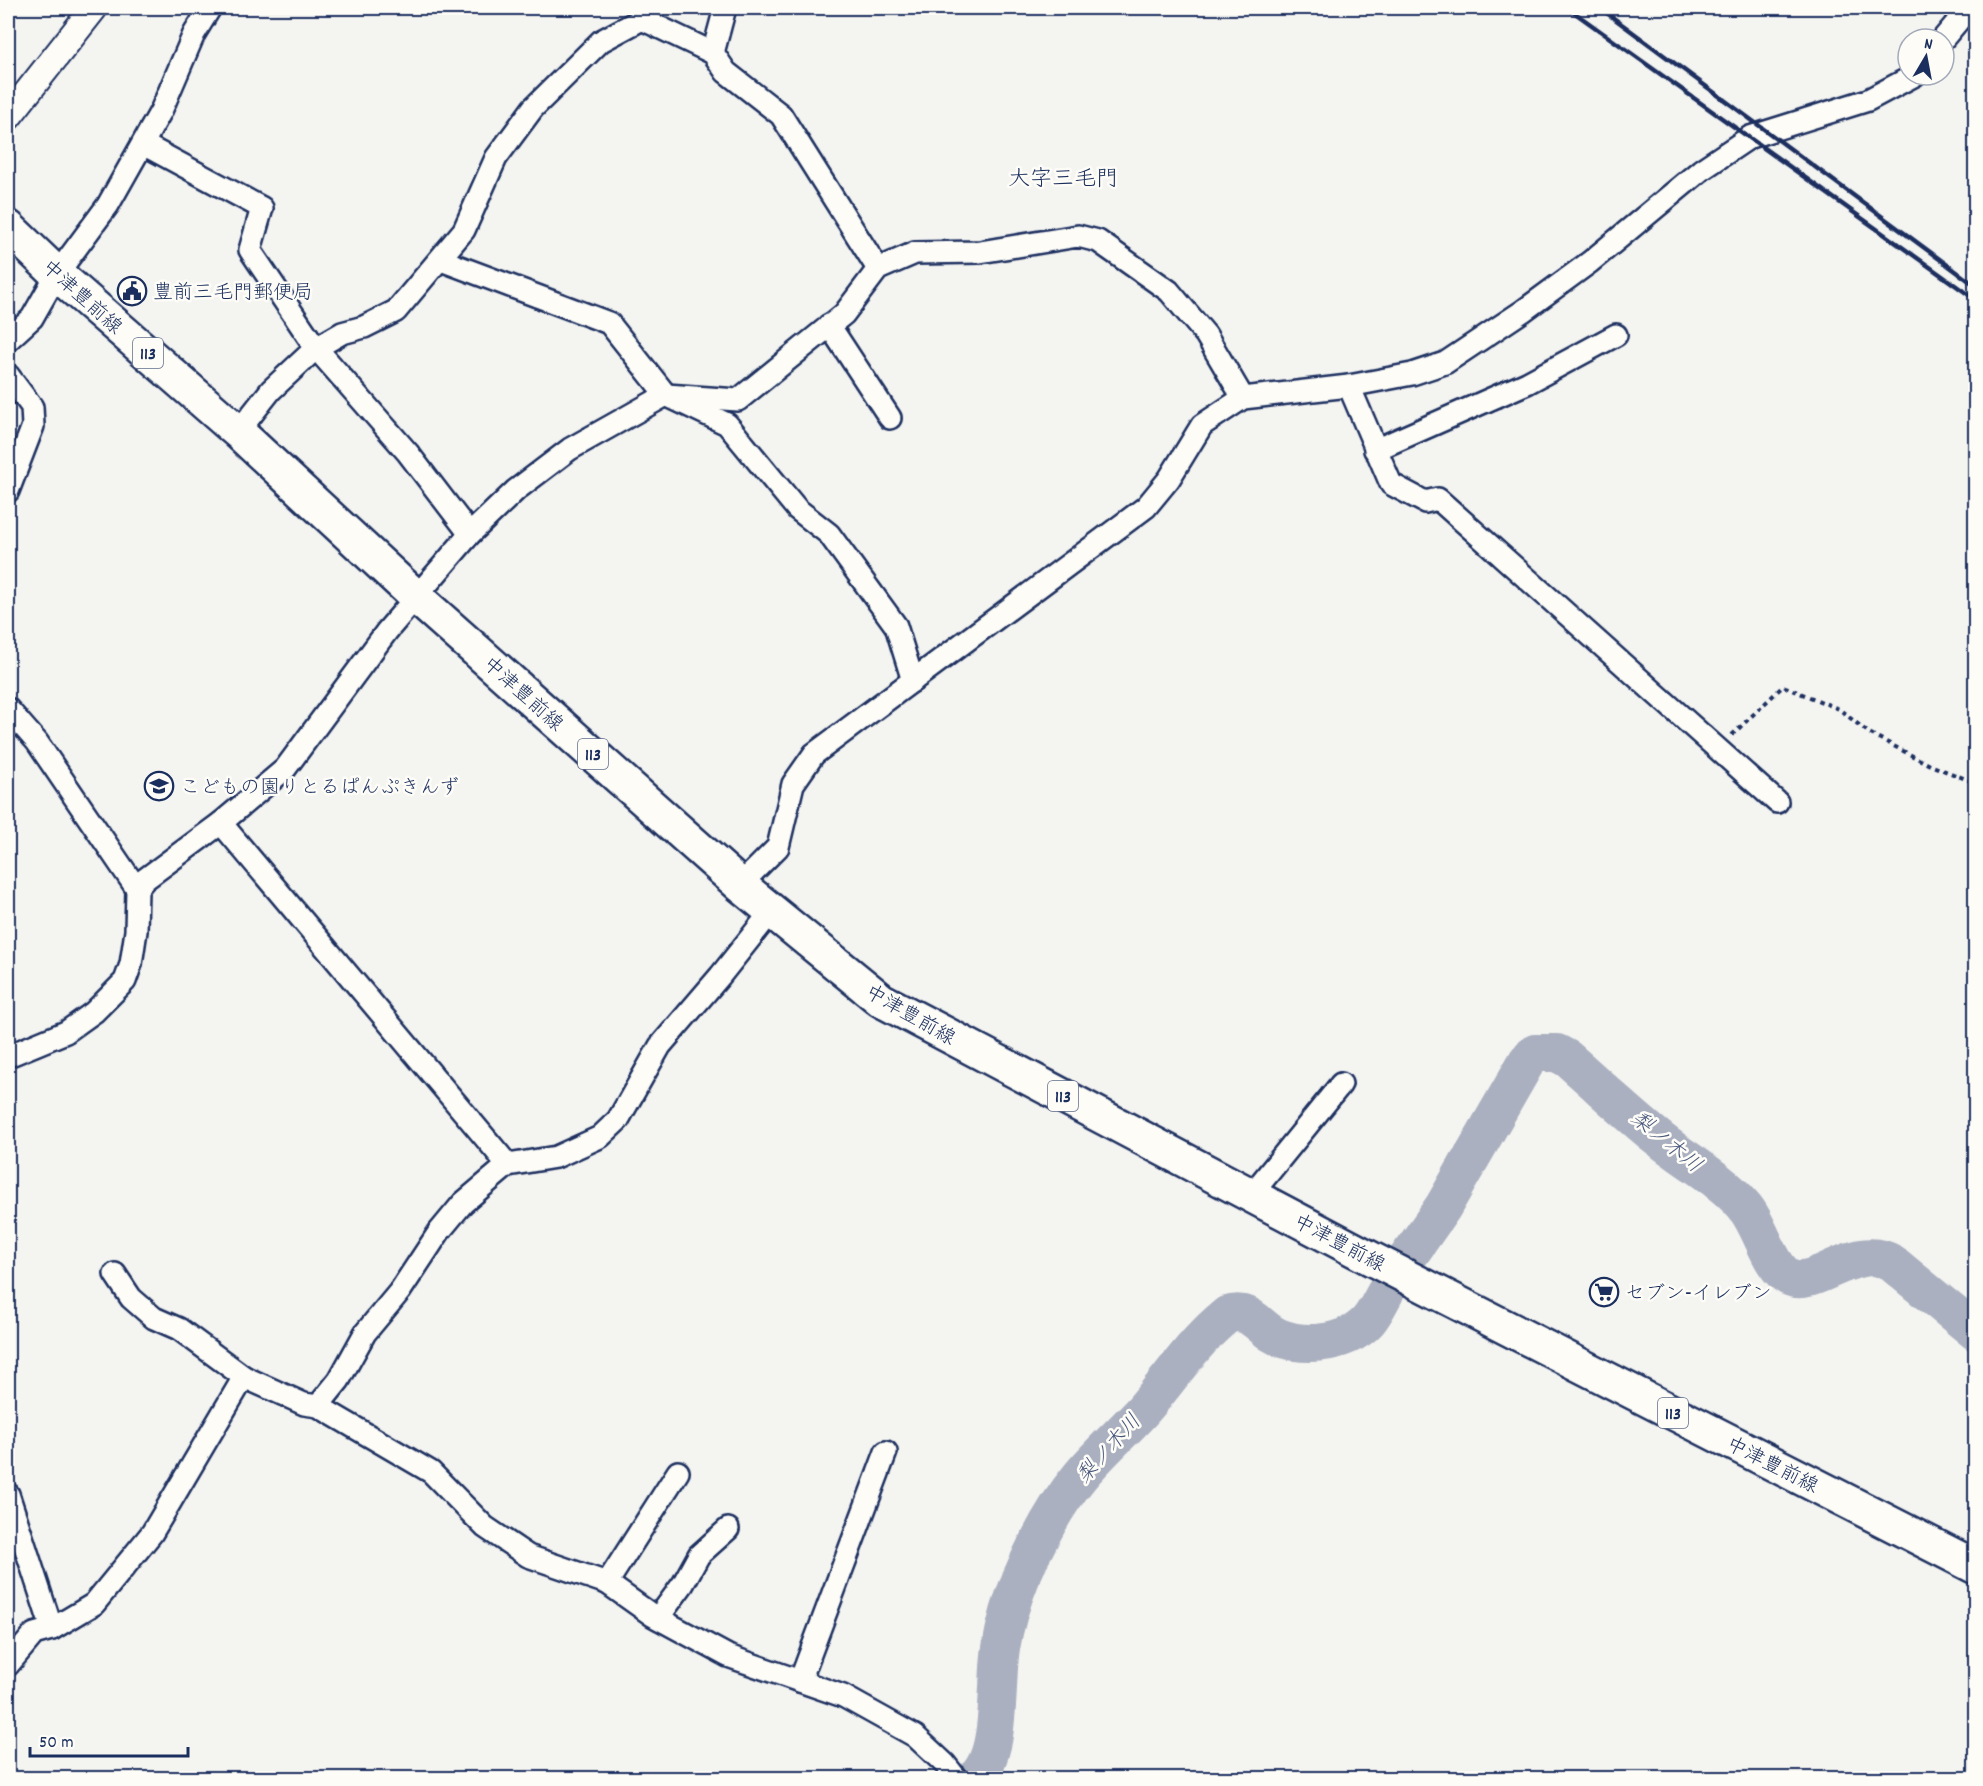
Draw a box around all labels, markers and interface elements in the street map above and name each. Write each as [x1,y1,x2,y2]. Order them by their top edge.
north arrow [1896,27,1956,87]
text: N [1922,33,1934,57]
district label: 大字三毛門 [1008,165,1118,196]
street label: 中津豊前線 [34,254,128,342]
public building icon: 豊前三毛門郵便局 [116,275,148,307]
place label: 豊前三毛門郵便局 [153,280,313,308]
road number: 113 [133,338,163,368]
street label: 中津豊前線 [475,651,569,739]
road number: 113 [578,739,608,769]
school or university icon: こどもの園りとるぱんぷきんず [143,770,175,802]
place label: こどもの園りとるぱんぷきんず [180,775,459,803]
street label: 中津豊前線 [859,979,960,1054]
road number: 113 [1048,1081,1078,1111]
water label: 梨ノ木川 [1623,1105,1707,1181]
street label: 中津豊前線 [1288,1209,1389,1280]
supermarket icon: セブン-イレブン [1588,1276,1620,1308]
place label: セブン-イレブン [1625,1281,1772,1309]
road number: 113 [1658,1398,1688,1428]
water label: 梨ノ木川 [1071,1409,1149,1491]
street label: 中津豊前線 [1721,1431,1823,1502]
scale bar [30,1720,188,1758]
text: 50 m [39,1731,74,1756]

